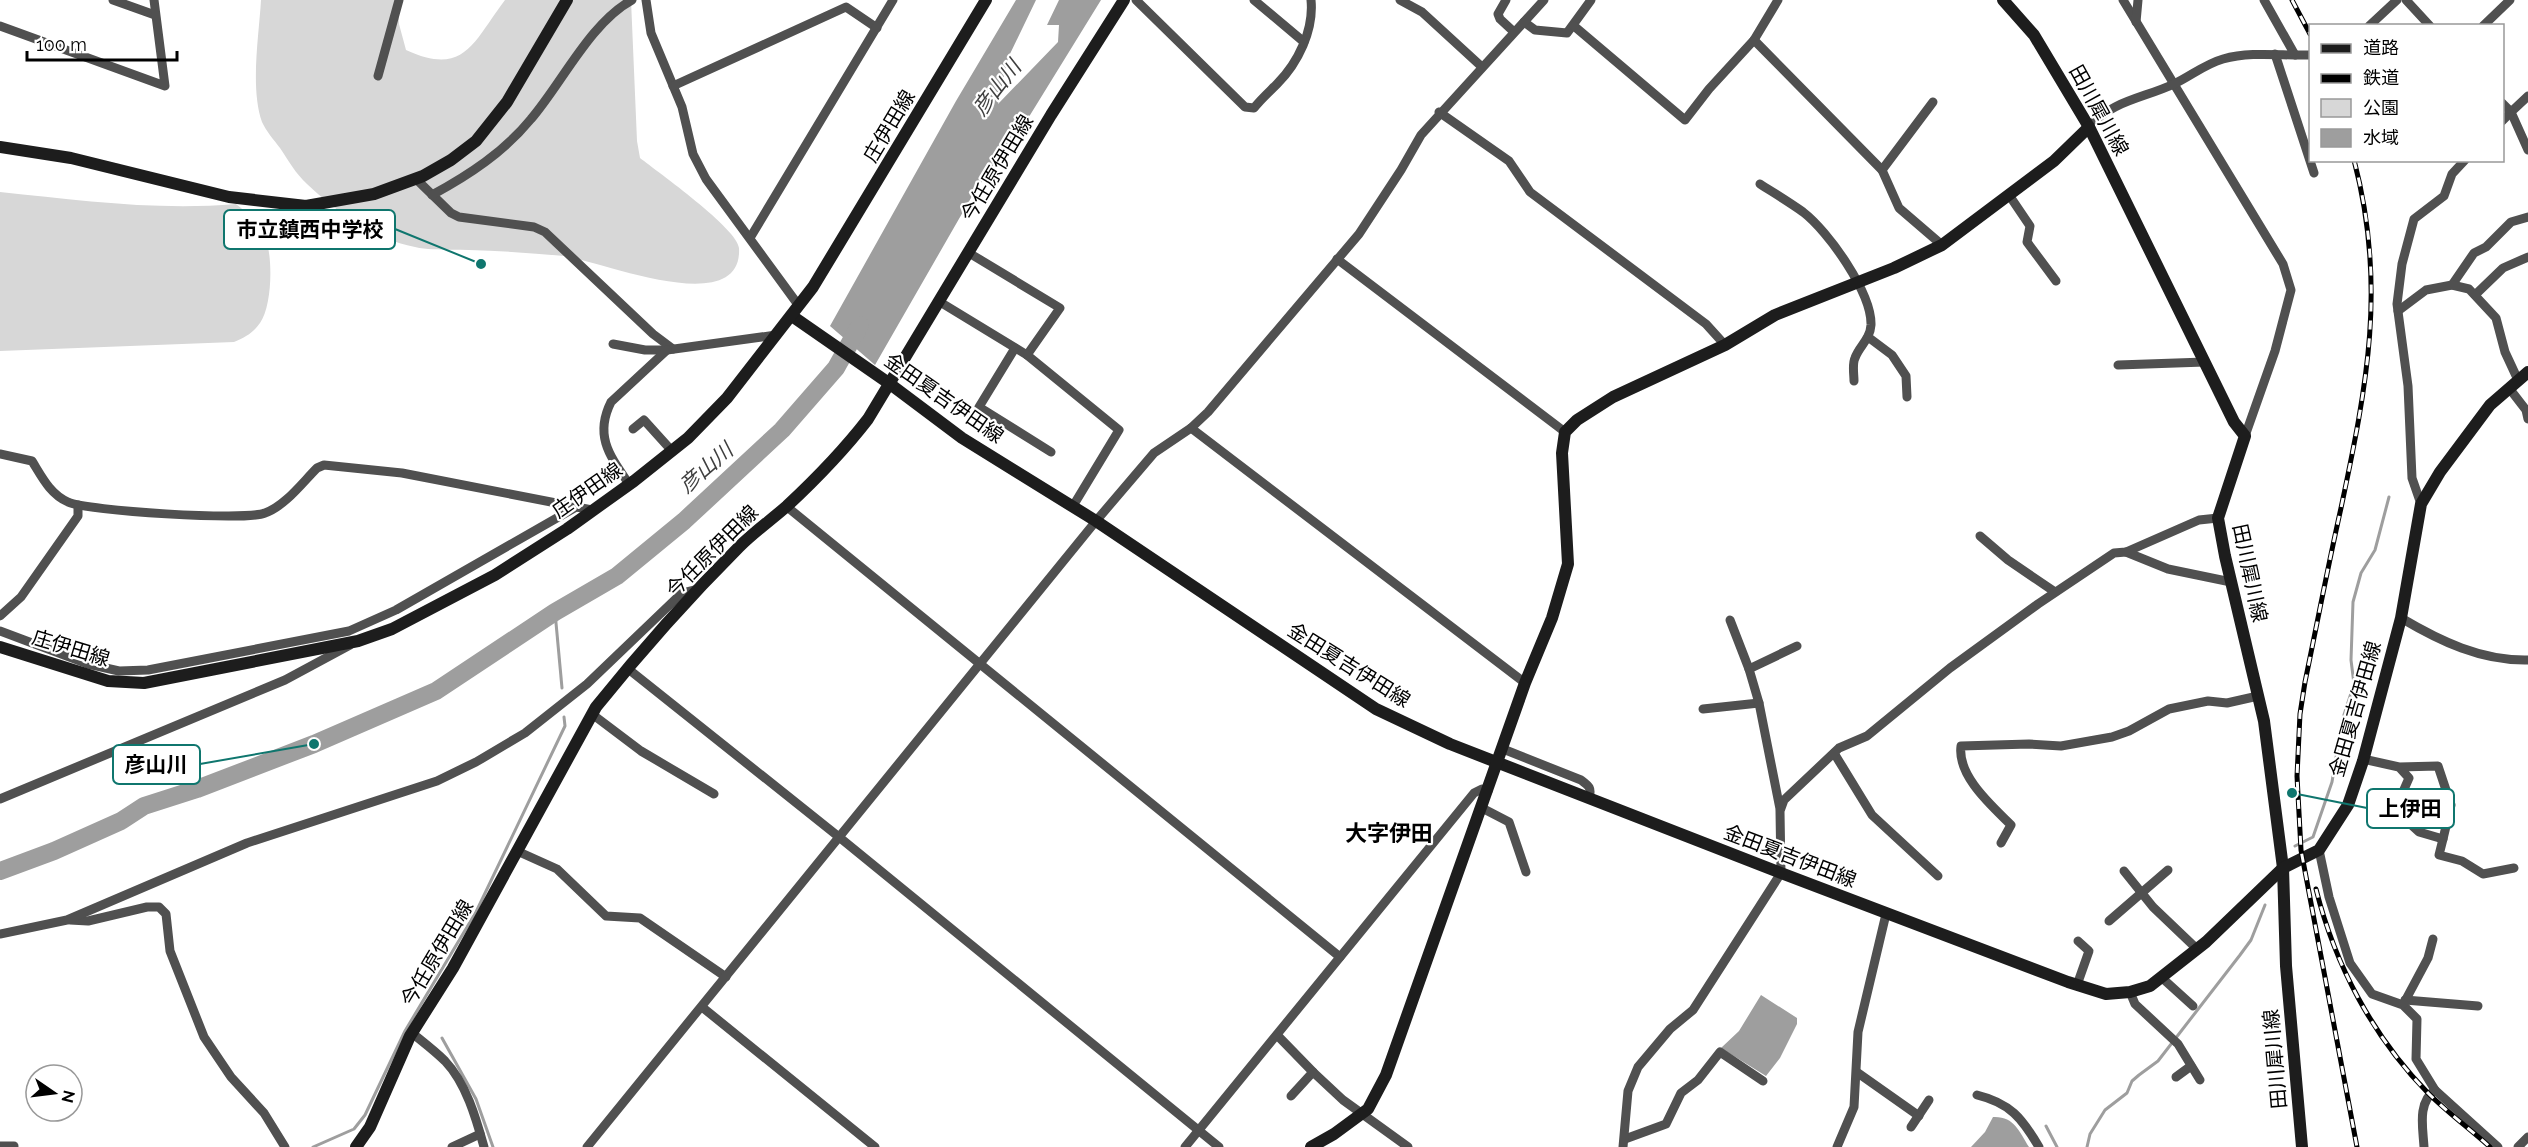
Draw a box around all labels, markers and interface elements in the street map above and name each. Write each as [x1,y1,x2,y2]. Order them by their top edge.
scale bar [27,24,177,62]
legend [2309,24,2504,162]
text: 100 m [36,34,87,55]
text: 道路 [2363,37,2399,58]
water label: 彦山川 [967,54,1027,120]
street label: 田川犀川線 [2064,60,2134,160]
text: 鉄道 [2363,67,2399,88]
street label: 庄伊田線 [858,86,920,166]
text: 公園 [2363,97,2399,118]
street label: 今任原伊田線 [956,110,1038,226]
text: 水域 [2363,127,2399,148]
callout: 市立鎮西中学校 [224,210,395,249]
text: 市立鎮西中学校 [237,217,384,242]
street label: 金田夏吉伊田線 [880,348,1008,448]
water label: 彦山川 [674,436,739,498]
street label: 庄伊田線 [547,457,627,523]
street label: 今任原伊田線 [661,500,763,602]
street label: 田川犀川線 [2228,522,2272,624]
street label: 金田夏吉伊田線 [1283,618,1415,712]
street label: 庄伊田線 [29,625,113,671]
street label: 金田夏吉伊田線 [2324,638,2386,780]
callout: 彦山川 [113,745,200,784]
text: 彦山川 [125,752,188,777]
callout: 上伊田 [2367,789,2454,828]
text: 上伊田 [2379,796,2442,821]
district label: 大字伊田 [1345,820,1433,846]
street label: 金田夏吉伊田線 [1720,820,1860,892]
street label: 今任原伊田線 [396,895,478,1011]
street label: 田川犀川線 [2259,1008,2291,1110]
north arrow [24,1063,84,1123]
text: N [57,1088,79,1105]

